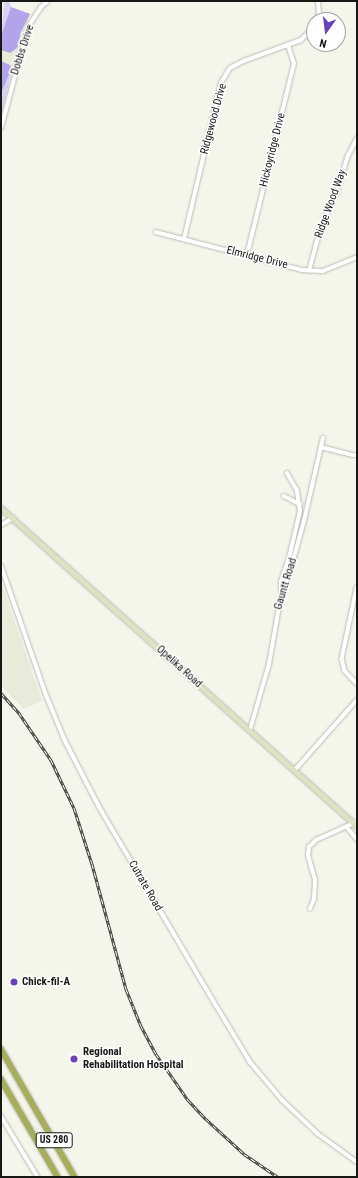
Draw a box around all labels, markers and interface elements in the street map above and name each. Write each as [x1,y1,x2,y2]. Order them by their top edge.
north arrow [306,12,346,52]
street label: Dobbs Drive [9,23,37,77]
text: N [318,36,328,50]
street label: Ridgewood Drive [198,82,230,156]
street label: Hickoyridge Drive [257,112,289,188]
street label: Ridge Wood Way [312,168,350,240]
street label: Elmridge Drive [225,244,289,272]
street label: Gauntt Road [272,556,300,612]
street label: Opelika Road [153,643,205,691]
street label: Cutrate Road [125,858,165,914]
place label: Chick-fil-A [22,975,70,989]
marker: Chick-fil-A [9,977,19,987]
place label: Regional Rehabilitation Hospital [83,1046,184,1072]
marker: Regional Rehabilitation Hospital [68,1053,80,1065]
road number: US 280 [35,1132,73,1148]

